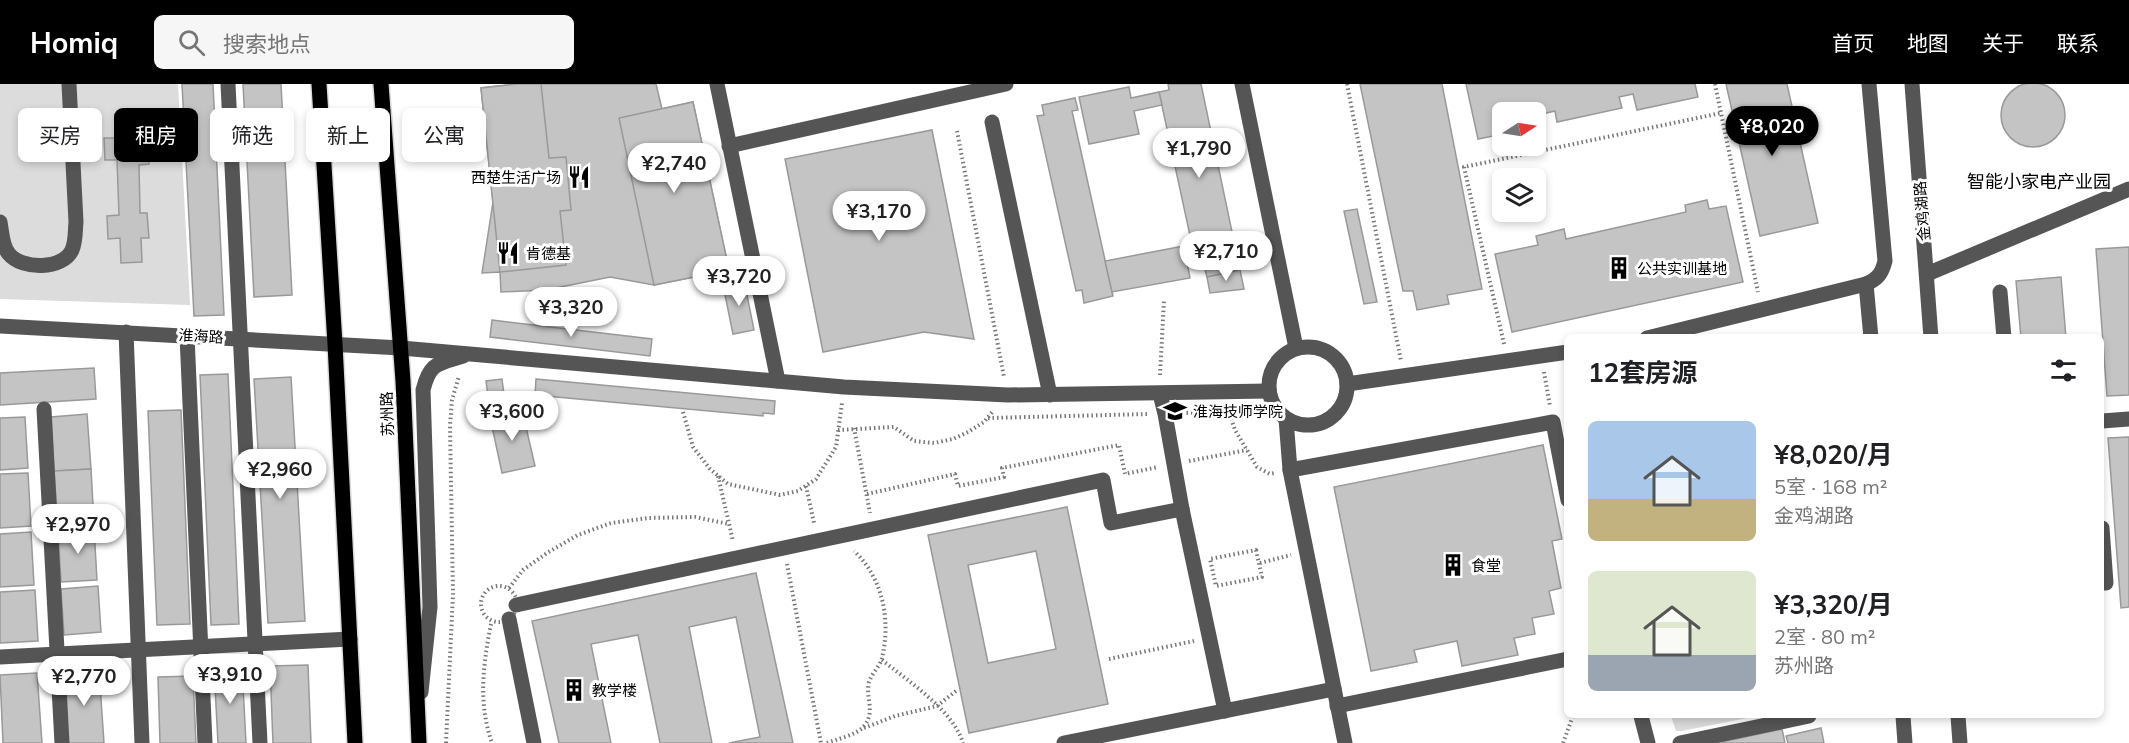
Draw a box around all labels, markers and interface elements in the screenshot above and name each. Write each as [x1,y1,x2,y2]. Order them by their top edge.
search box [154,15,574,69]
text: Homiq [30,25,118,60]
icon: search [175,26,208,59]
text: 搜索地点 [223,30,311,58]
text: 首页 [1832,30,1874,56]
text: 地图 [1907,30,1949,56]
text: 关于 [1982,30,2024,56]
text: 联系 [2057,30,2099,56]
north arrow [1492,102,1546,156]
map controls [1492,102,1546,222]
pin: ¥8,020 [1723,106,1821,157]
chip: 买房 [18,108,102,162]
chip: 租房 [114,108,198,162]
chip: 筛选 [210,108,294,162]
chip: 新上 [306,108,390,162]
chip: 公寓 [402,108,486,162]
text: ¥8,020 [1740,113,1804,138]
pin: ¥1,790 [1150,128,1248,179]
text: ¥1,790 [1167,135,1231,160]
pin: ¥2,740 [625,143,723,194]
text: ¥2,740 [642,150,706,175]
restaurant icon: 西楚生活广场 [566,164,592,190]
place label: 西楚生活广场 [471,168,561,187]
button: layers [1492,168,1546,222]
district label: 智能小家电产业园 [1967,170,2111,193]
street label: 金鸡湖路 [1910,180,1934,242]
pin: ¥3,170 [830,191,928,242]
text: ¥3,170 [847,198,911,223]
pin: ¥2,710 [1177,231,1275,282]
text: ¥2,710 [1194,238,1258,263]
restaurant icon: 肯德基 [495,240,521,266]
place label: 肯德基 [526,244,571,263]
building icon: 公共实训基地 [1606,255,1632,281]
pin: ¥3,720 [690,256,788,307]
place label: 公共实训基地 [1637,259,1727,278]
text: ¥3,720 [707,263,771,288]
pin: ¥3,320 [522,287,620,338]
text: ¥3,320 [539,294,603,319]
street label: 淮海路 [178,325,224,347]
icon: filters [2047,354,2080,387]
text: 12套房源 [1588,356,1697,389]
street label: 苏州路 [377,391,397,437]
pin: ¥3,600 [463,391,561,442]
text: ¥3,600 [480,398,544,423]
school or university icon: 淮海技师学院 [1162,398,1188,424]
place label: 淮海技师学院 [1193,402,1283,421]
text: ¥8,020/月 [1774,438,1893,471]
icon: home [1636,445,1708,517]
pin: ¥2,960 [231,449,329,500]
text: ¥2,960 [248,456,312,481]
text: 5室 · 168 m² [1774,474,1887,499]
text: 金鸡湖路 [1774,503,1854,528]
pin: ¥2,970 [29,504,127,555]
text: ¥2,970 [46,511,110,536]
building icon: 食堂 [1440,552,1466,578]
place label: 食堂 [1471,556,1501,575]
text: ¥3,320/月 [1774,588,1893,621]
icon: home [1636,595,1708,667]
text: 2室 · 80 m² [1774,624,1875,649]
text: 苏州路 [1774,653,1834,678]
pin: ¥3,910 [181,654,279,705]
pin: ¥2,770 [35,656,133,707]
text: ¥3,910 [198,661,262,686]
text: ¥2,770 [52,663,116,688]
building icon: 教学楼 [561,677,587,703]
place label: 教学楼 [592,681,637,700]

